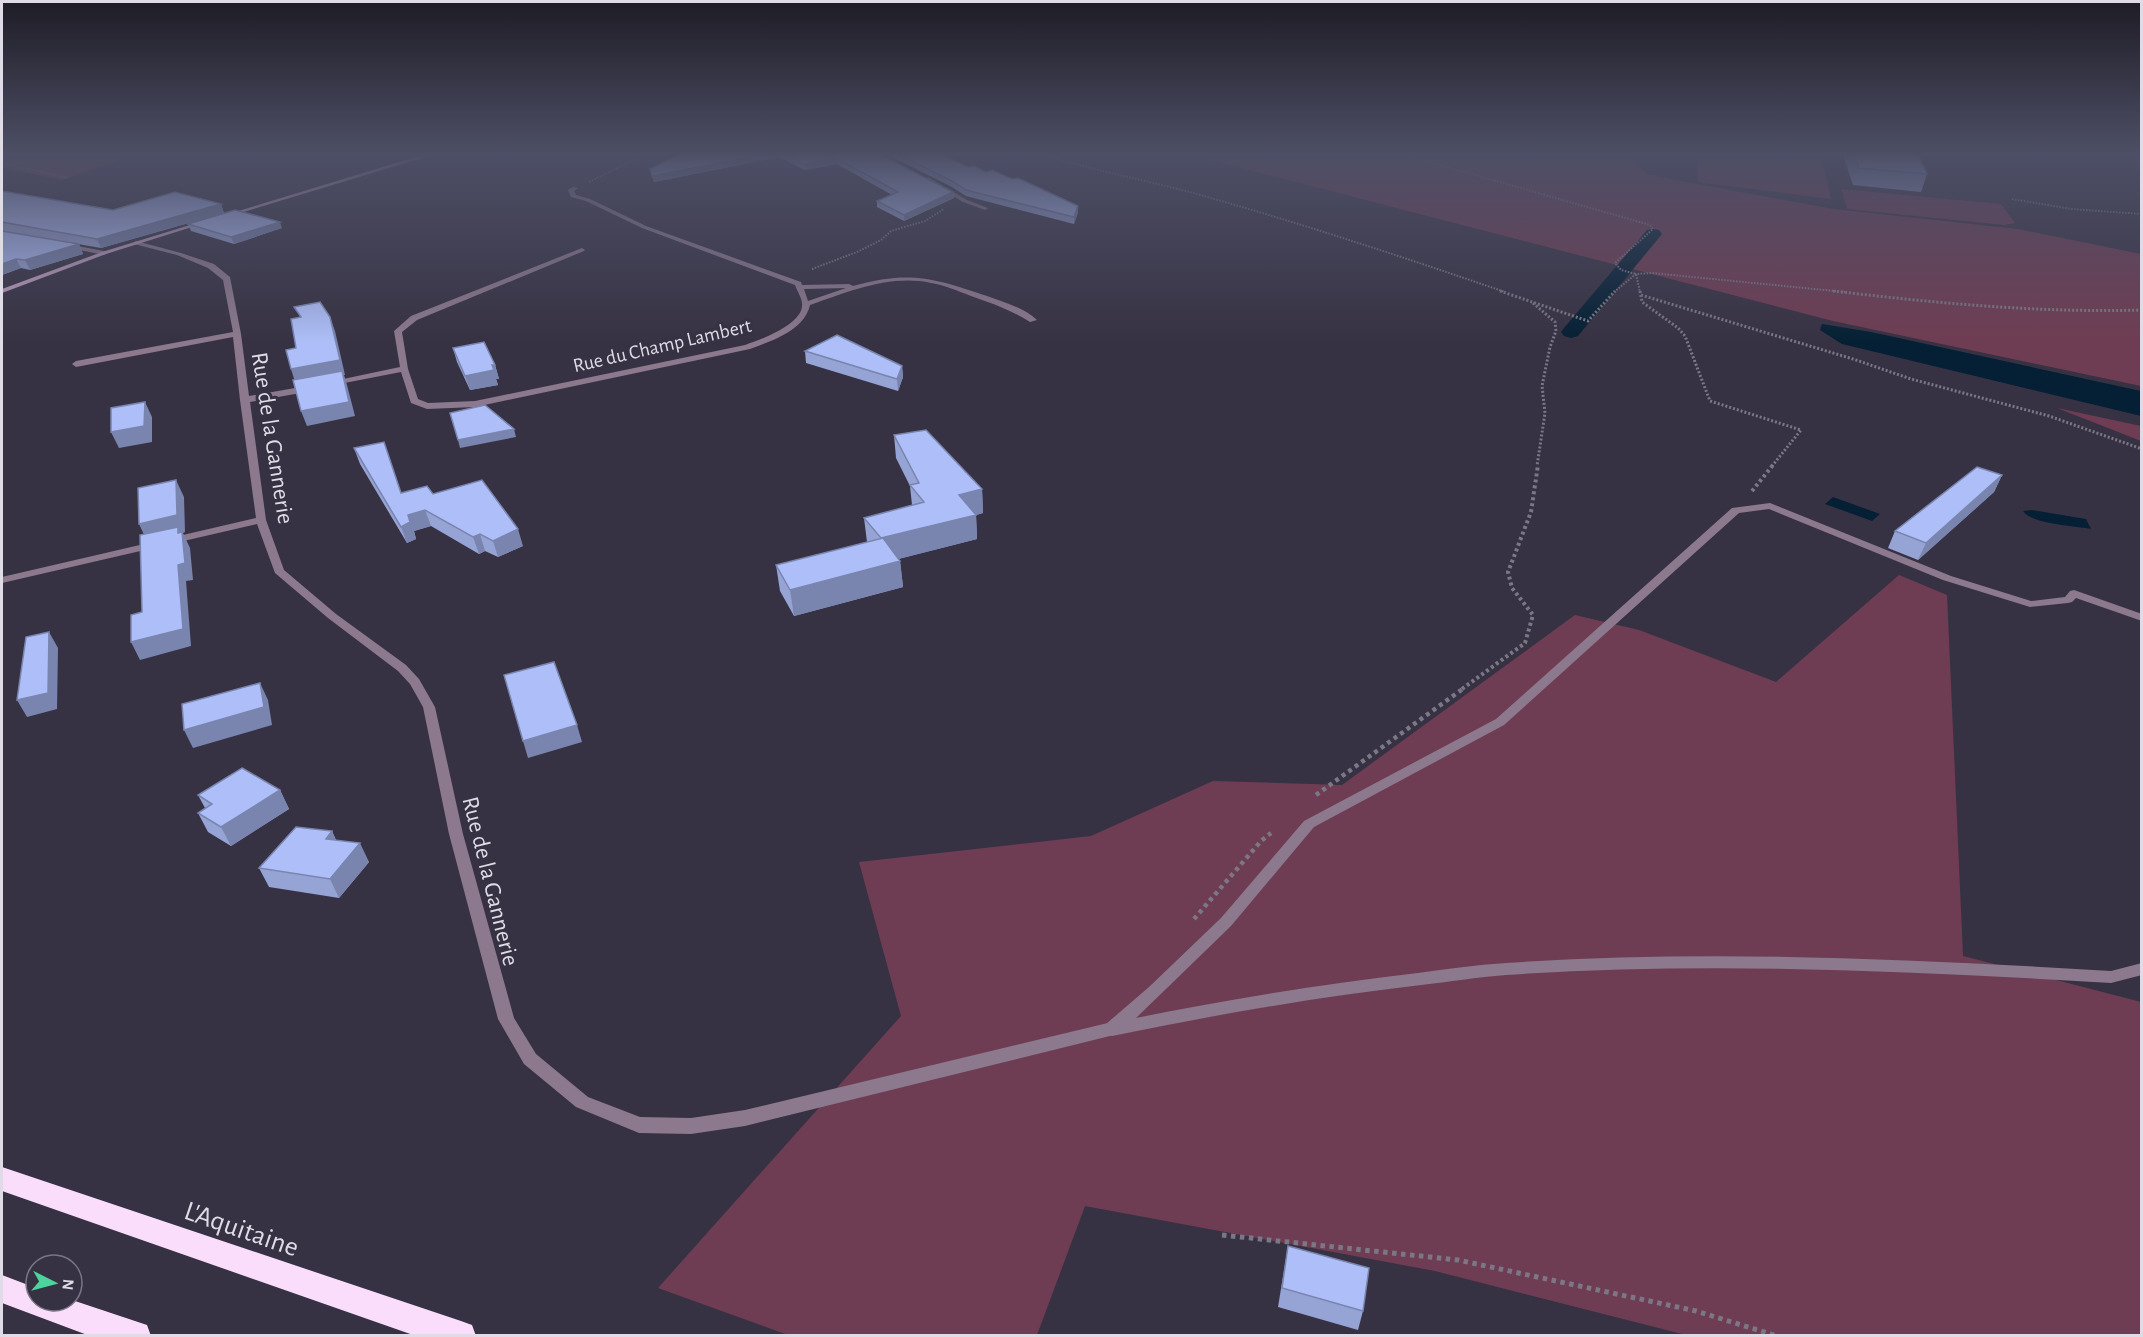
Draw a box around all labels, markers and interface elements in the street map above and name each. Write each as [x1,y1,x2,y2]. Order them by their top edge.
street label: Rue du Champ Lambert [571,316,754,376]
street label: Rue de la Gannerie [247,350,297,526]
street label: Rue de la Gannerie [457,794,523,968]
street label: L'Aquitaine [181,1197,302,1262]
north arrow [24,1253,84,1313]
text: N [59,1278,76,1291]

